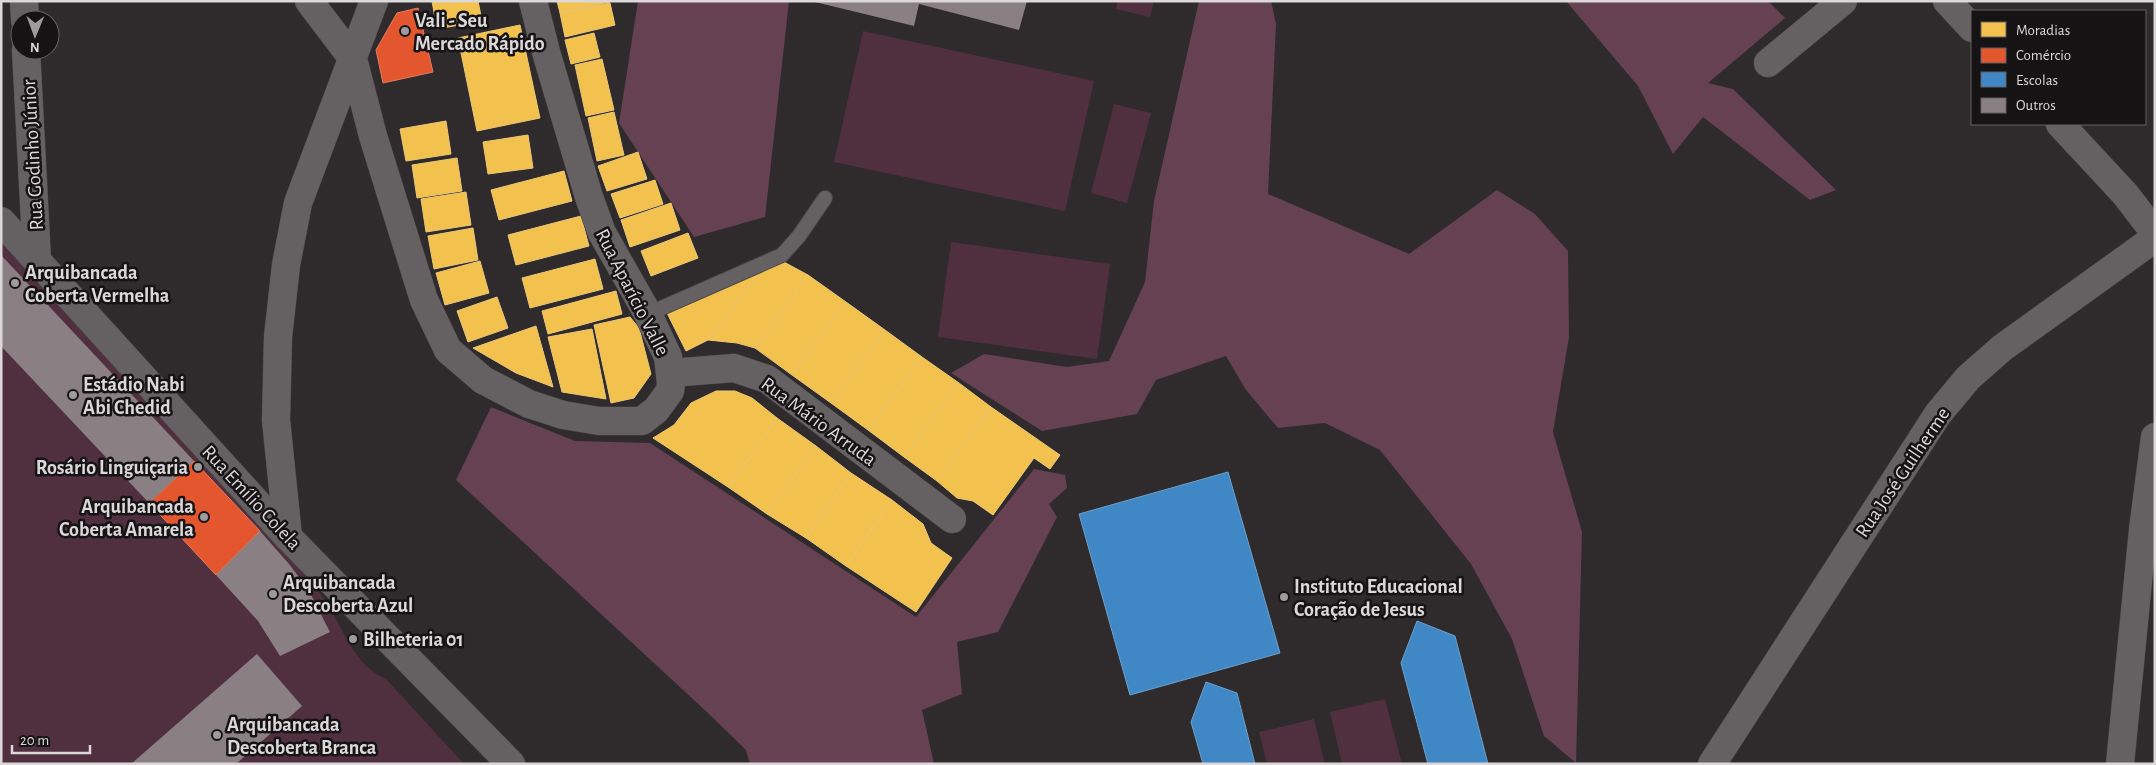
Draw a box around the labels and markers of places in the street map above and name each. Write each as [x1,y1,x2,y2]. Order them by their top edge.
place label: Vali - Seu Mercado Rápido [415,11,545,54]
marker: Vali - Seu Mercado Rápido [399,25,411,37]
place label: Arquibancada Coberta Vermelha [25,263,170,306]
marker: Arquibancada Coberta Vermelha [9,277,21,289]
place label: Estádio Nabi Abi Chedid [83,375,185,418]
marker: Estádio Nabi Abi Chedid [67,389,79,401]
place label: Rosário Linguiçaria [36,458,188,478]
marker: Rosário Linguiçaria [192,461,204,473]
place label: Arquibancada Coberta Amarela [59,497,194,540]
marker: Arquibancada Coberta Amarela [198,511,210,523]
place label: Arquibancada Descoberta Azul [283,573,413,616]
place label: Instituto Educacional Coração de Jesus [1294,577,1463,620]
marker: Arquibancada Descoberta Azul [267,588,279,600]
marker: Instituto Educacional Coração de Jesus [1278,591,1290,603]
place label: Bilheteria 01 [363,630,464,650]
marker: Bilheteria 01 [347,633,359,645]
place label: Arquibancada Descoberta Branca [227,715,377,758]
marker: Arquibancada Descoberta Branca [211,729,223,741]

